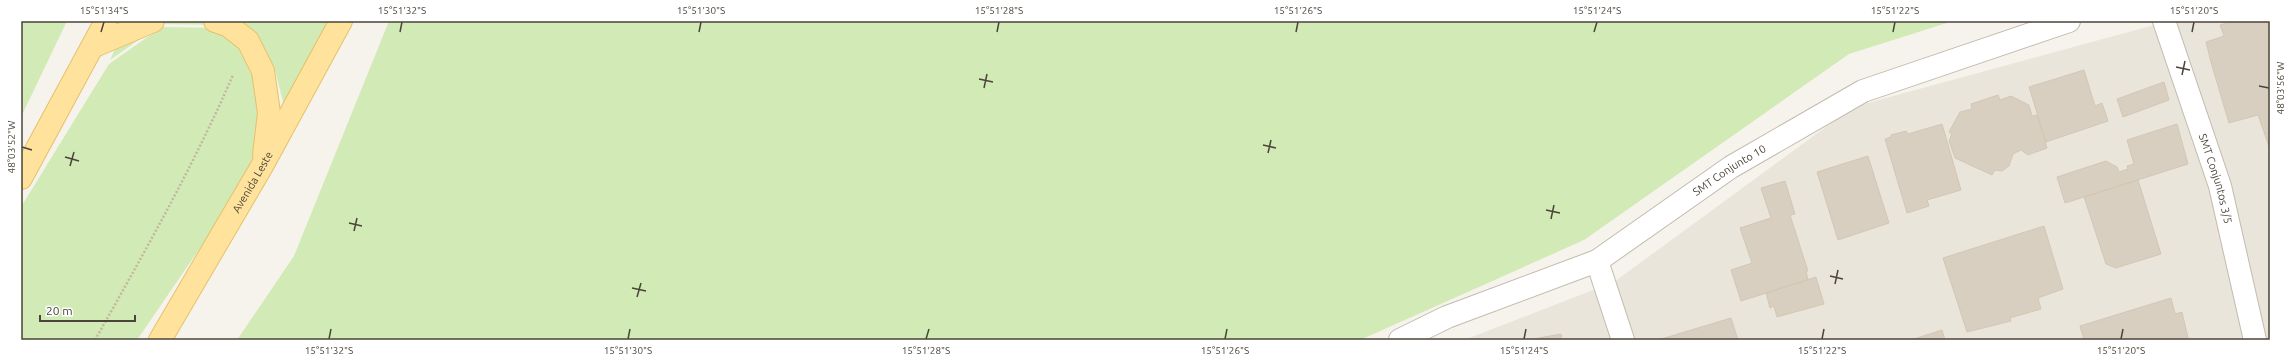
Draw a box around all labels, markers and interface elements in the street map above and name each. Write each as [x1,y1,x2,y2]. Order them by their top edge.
text: 15°51'34"S [80,5,128,16]
text: 15°51'32"S [378,5,426,16]
text: 15°51'30"S [677,5,725,16]
text: 15°51'28"S [975,5,1023,16]
text: 15°51'26"S [1274,5,1322,16]
text: 15°51'24"S [1573,5,1621,16]
text: 15°51'22"S [1871,5,1919,16]
text: 15°51'20"S [2170,5,2218,16]
text: 48°03'56"W [2275,62,2286,114]
text: 48°03'52"W [6,121,17,173]
street label: SMT Conjuntos 3/5 [2197,132,2234,225]
street label: SMT Conjunto 10 [1690,142,1768,198]
street label: Avenida Leste [230,149,275,215]
scale bar [40,297,135,323]
text: 20 m [46,304,73,317]
text: 15°51'32"S [305,345,353,356]
text: 15°51'30"S [604,345,652,356]
text: 15°51'28"S [902,345,950,356]
text: 15°51'26"S [1201,345,1249,356]
text: 15°51'24"S [1500,345,1548,356]
text: 15°51'22"S [1798,345,1846,356]
text: 15°51'20"S [2097,345,2145,356]

